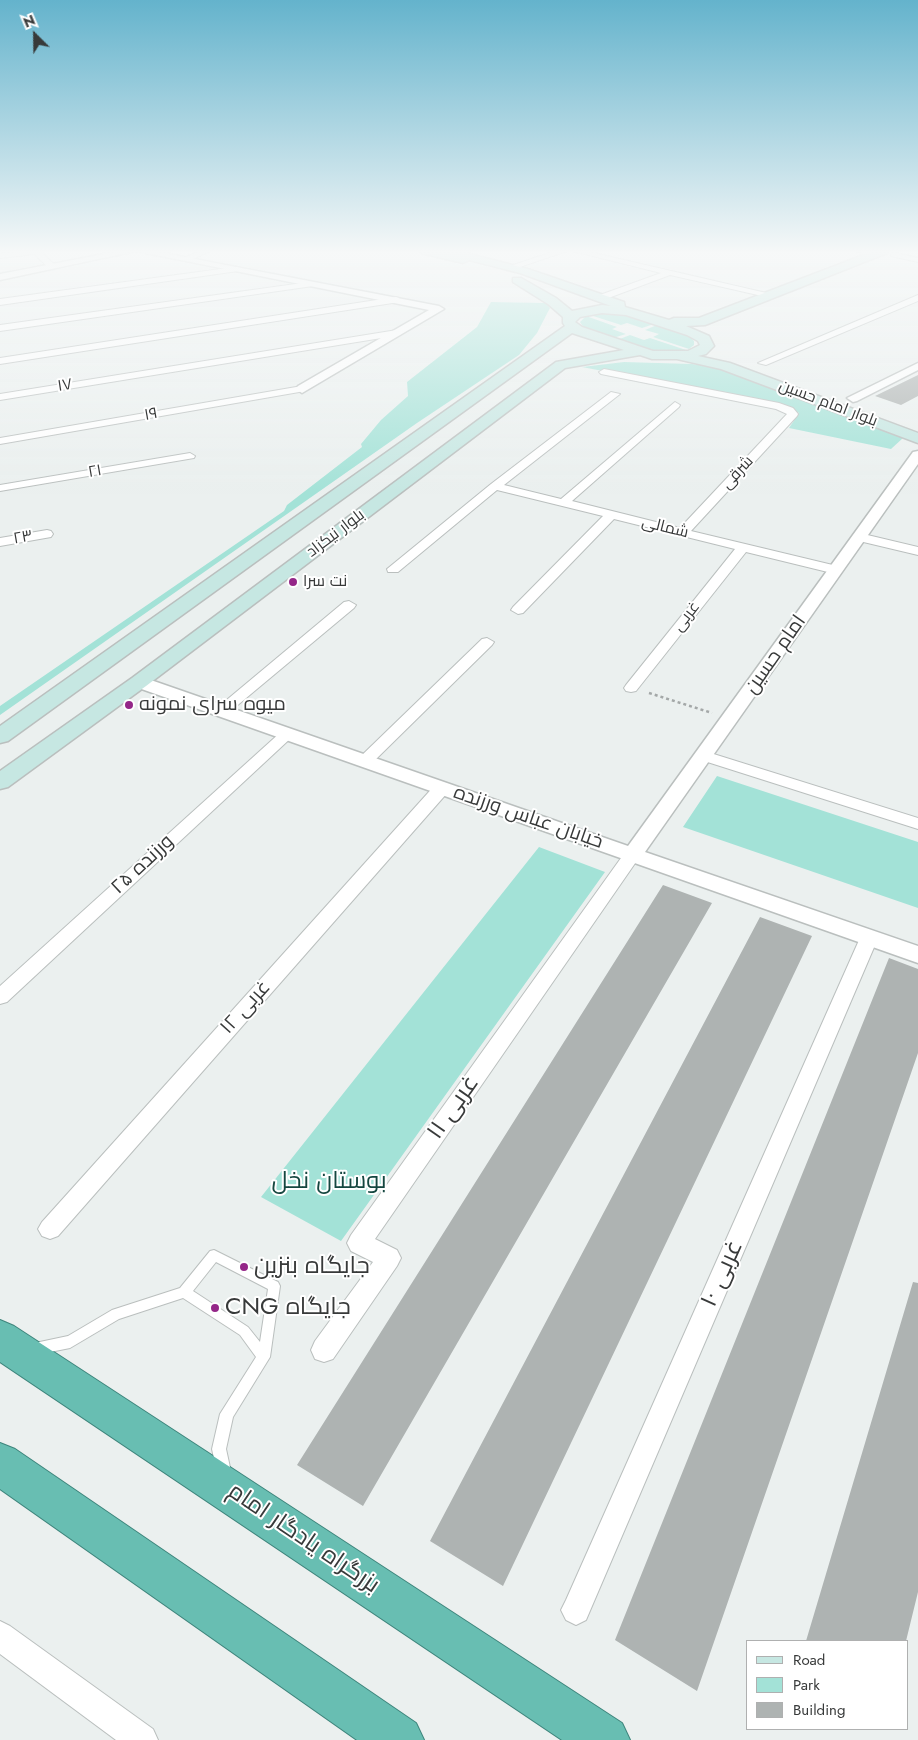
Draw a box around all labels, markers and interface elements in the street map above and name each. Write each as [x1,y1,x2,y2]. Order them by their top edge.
north arrow [10,10,60,60]
text: N [20,10,38,33]
street label: ۱۷ [56,375,74,397]
street label: بلوار امام حسین [776,376,880,432]
street label: ۱۹ [143,404,159,426]
street label: شرقی [718,452,758,494]
street label: ۲۱ [87,461,103,483]
street label: بلوار نیکزاد [303,506,369,562]
street label: شمالی [640,513,690,543]
street label: ۲۳ [12,527,34,549]
place label: نت سرا [303,572,347,592]
marker: نت سرا [287,576,299,588]
street label: غربی [669,598,705,636]
street label: امام حسین [740,611,812,699]
place label: میوه سرای نمونه [139,693,286,717]
marker: میوه سرای نمونه [123,699,135,711]
street label: خیابان عباس ورزنده [450,781,606,855]
street label: ورزنده ۲۵ [107,830,179,900]
street label: غربی ۱۲ [216,976,276,1040]
street label: غربی ۱۱ [422,1071,486,1145]
park label: بوستان نخل [271,1168,387,1196]
street label: غربی ۱۰ [696,1236,750,1312]
place label: جایگاه بنزین [254,1253,370,1281]
marker: جایگاه بنزین [238,1261,250,1273]
place label: CNG جایگاه [225,1294,351,1322]
marker: CNG جایگاه [209,1302,221,1314]
street label: بزرگراه یادگار امام [222,1478,384,1600]
legend [746,1640,908,1730]
text: Road [793,1649,825,1671]
text: Park [793,1674,820,1696]
text: Building [793,1699,845,1721]

